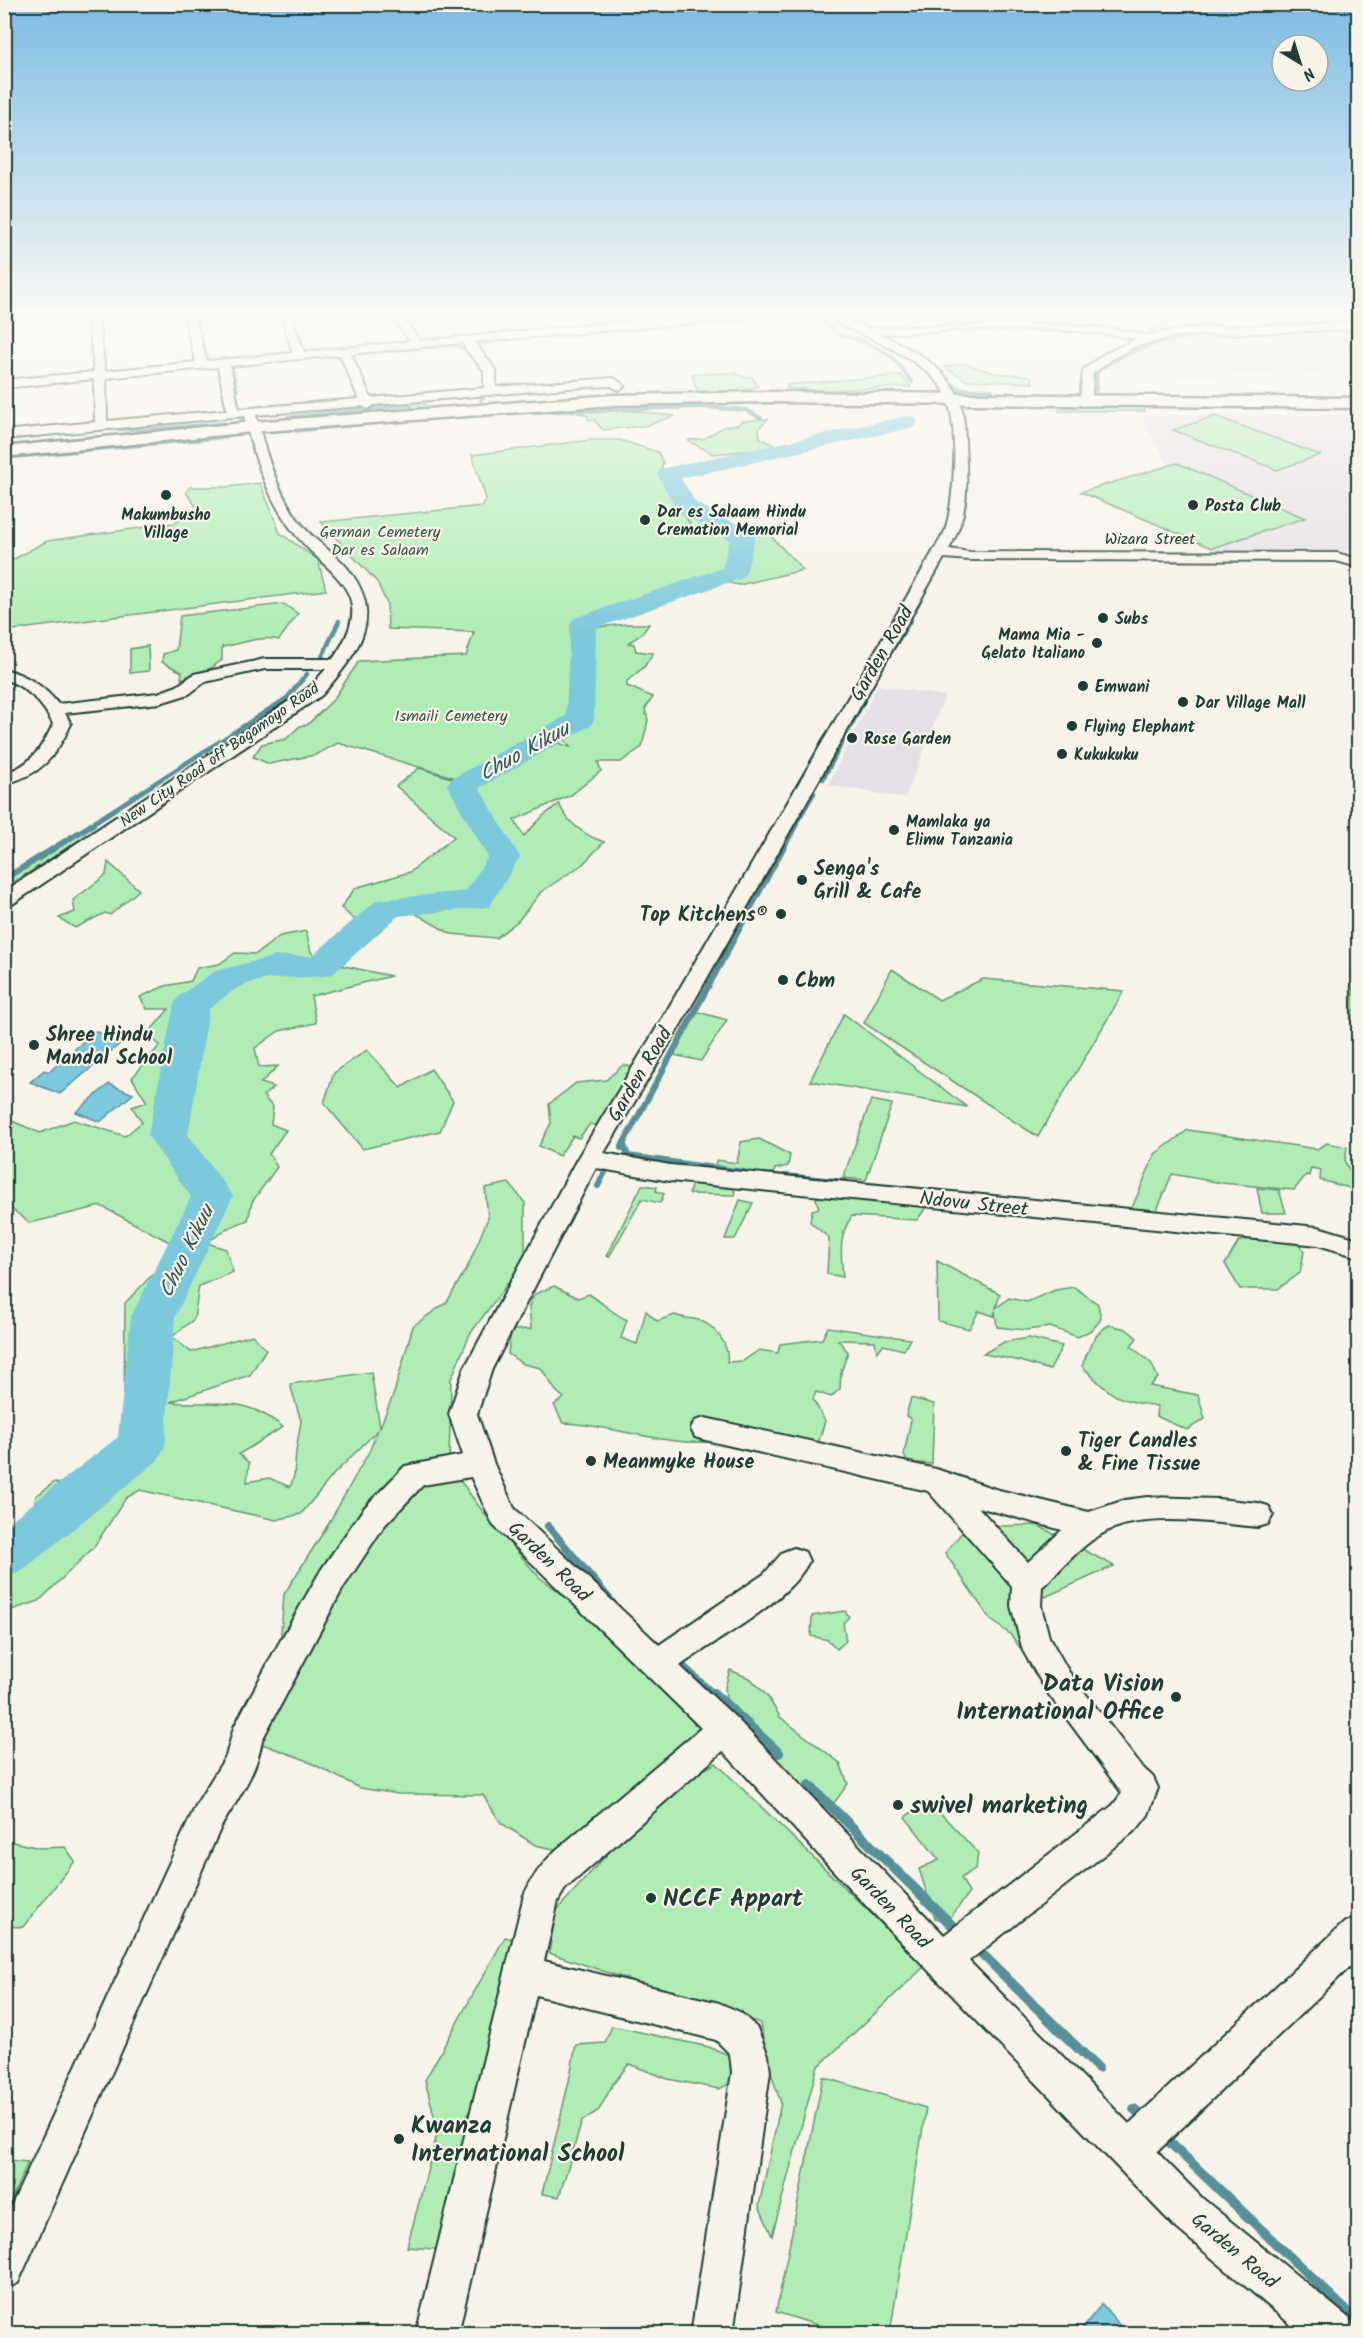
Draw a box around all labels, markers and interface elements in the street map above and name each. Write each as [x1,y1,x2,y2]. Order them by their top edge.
north arrow [1270,33,1330,93]
text: N [1297,61,1320,87]
marker: Makumbusho Village [159,488,173,502]
place label: Posta Club [1205,494,1281,519]
marker: Posta Club [1186,498,1200,512]
place label: Dar es Salaam Hindu Cremation Memorial [657,500,806,543]
place label: Makumbusho Village [121,503,211,546]
marker: Dar es Salaam Hindu Cremation Memorial [638,513,652,527]
park label: German Cemetery Dar es Salaam [320,520,441,563]
street label: Wizara Street [1105,527,1196,552]
street label: Garden Road [842,599,924,708]
place label: Subs [1115,607,1149,632]
marker: Subs [1096,611,1110,625]
place label: Mama Mia - Gelato Italiano [981,623,1085,666]
marker: Mama Mia - Gelato Italiano [1090,636,1104,650]
place label: Emwani [1095,675,1150,700]
street label: New City Road off Bagamoyo Road [115,676,326,834]
marker: Emwani [1076,679,1090,693]
place label: Dar Village Mall [1195,691,1306,716]
marker: Dar Village Mall [1176,695,1190,709]
park label: Ismaili Cemetery [395,704,508,729]
water label: Chuo Kikuu [473,712,579,791]
place label: Flying Elephant [1084,715,1196,740]
marker: Flying Elephant [1065,719,1079,733]
place label: Rose Garden [864,727,951,752]
marker: Rose Garden [845,731,859,745]
place label: Kukukuku [1074,743,1139,768]
marker: Kukukuku [1055,747,1069,761]
place label: Mamlaka ya Elimu Tanzania [906,810,1013,853]
marker: Mamlaka ya Elimu Tanzania [887,823,901,837]
place label: Senga's Grill & Cafe [814,854,921,909]
marker: Senga's Grill & Cafe [795,873,809,887]
place label: Top Kitchens® [640,900,769,932]
marker: Top Kitchens® [774,907,788,921]
place label: Cbm [795,966,835,998]
marker: Cbm [776,973,790,987]
place label: Shree Hindu Mandal School [46,1020,173,1075]
street label: Garden Road [600,1020,682,1129]
marker: Shree Hindu Mandal School [27,1038,41,1052]
street label: Ndovu Street [918,1183,1030,1227]
water label: Chuo Kikuu [151,1197,225,1304]
place label: Tiger Candles & Fine Tissue [1078,1426,1200,1481]
marker: Tiger Candles & Fine Tissue [1059,1444,1073,1458]
place label: Meanmyke House [603,1447,754,1479]
marker: Meanmyke House [584,1454,598,1468]
street label: Garden Road [499,1514,599,1611]
place label: Data Vision International Office [956,1665,1164,1732]
marker: Data Vision International Office [1169,1690,1183,1704]
place label: swivel marketing [910,1787,1088,1826]
marker: swivel marketing [891,1798,905,1812]
street label: Garden Road [841,1859,939,1958]
place label: NCCF Appart [663,1880,804,1919]
marker: NCCF Appart [644,1891,658,1905]
place label: Kwanza International School [411,2107,625,2174]
marker: Kwanza International School [392,2132,406,2146]
street label: Garden Road [1183,2205,1285,2299]

